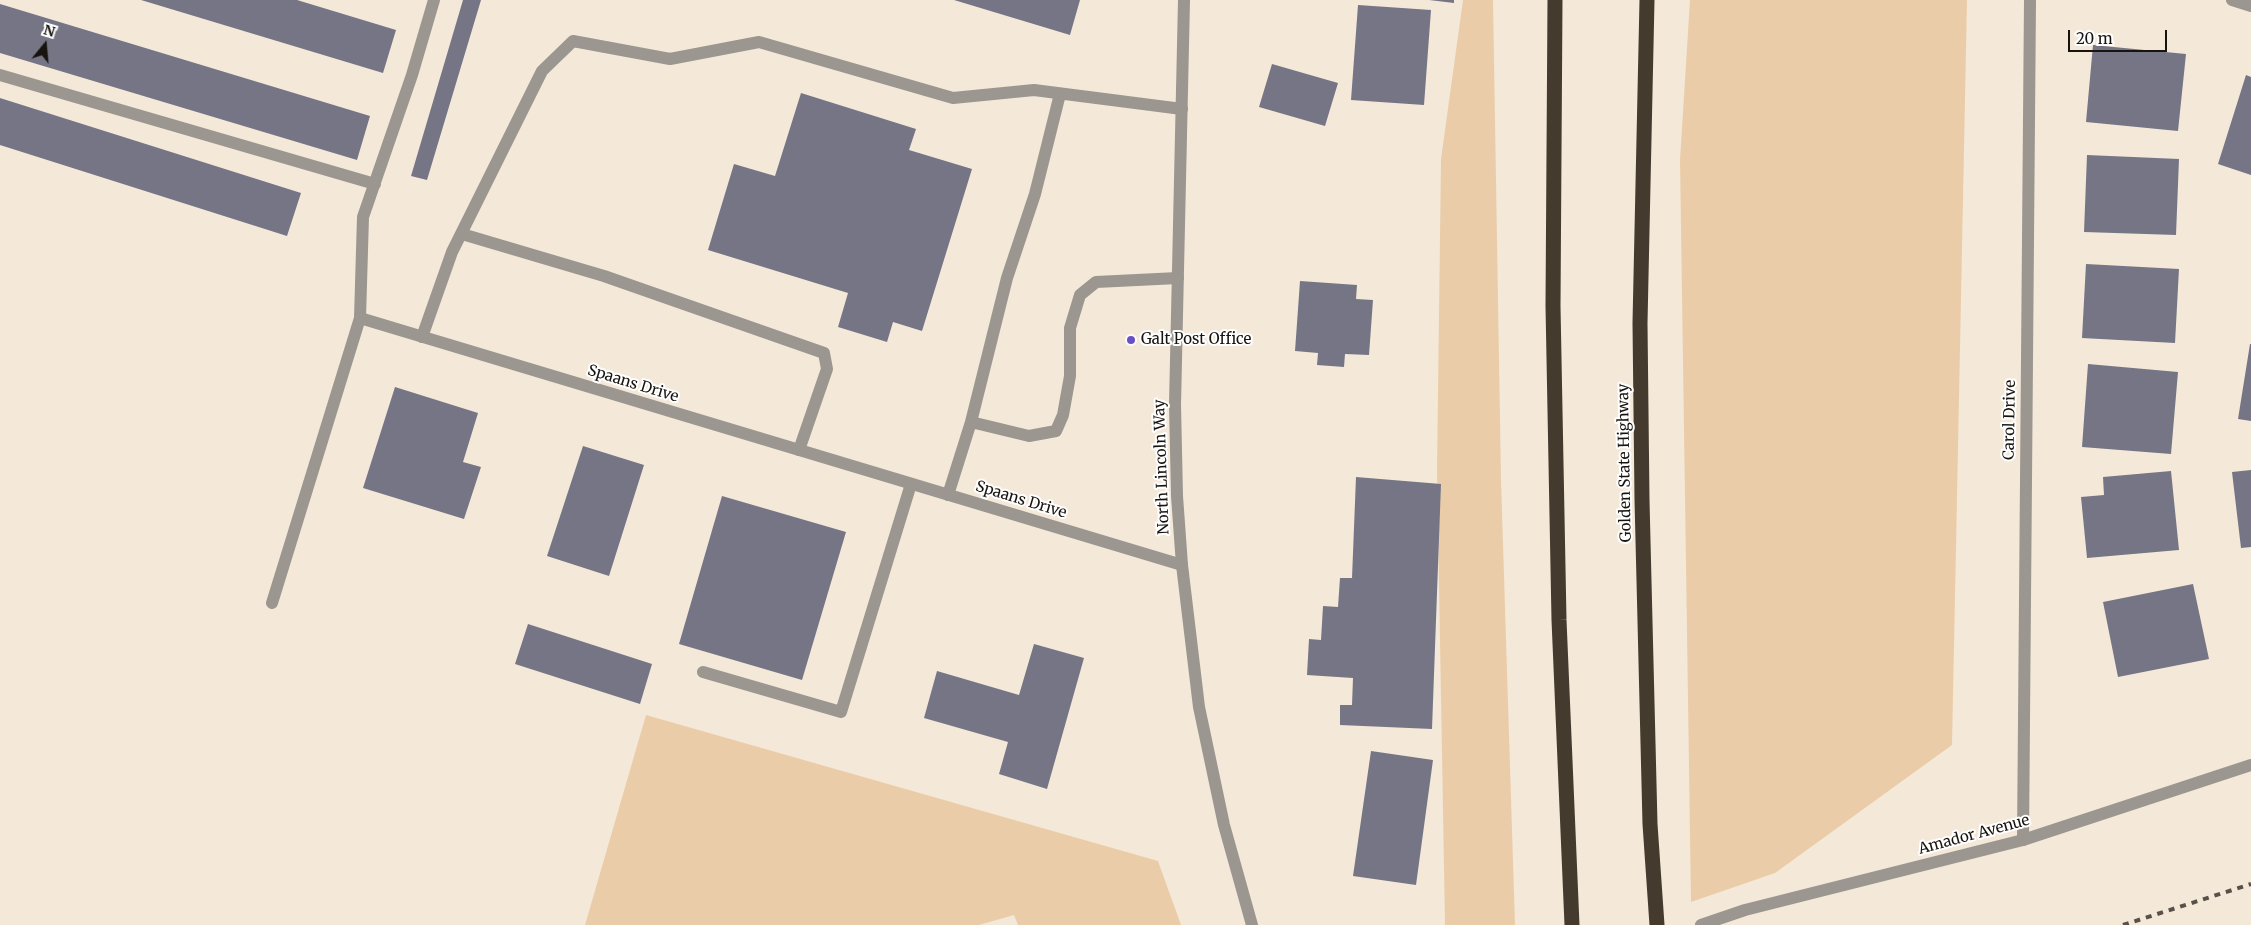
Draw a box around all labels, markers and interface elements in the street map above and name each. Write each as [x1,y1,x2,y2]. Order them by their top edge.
north arrow [20,20,70,70]
text: N [41,20,57,41]
scale bar [2071,20,2170,52]
text: 20 m [2076,29,2113,48]
place label: Galt Post Office [1141,331,1251,349]
marker: Galt Post Office [1125,334,1137,346]
street label: Spaans Drive [585,362,681,406]
street label: Carol Drive [2000,380,2020,460]
street label: Golden State Highway [1615,383,1635,543]
street label: North Lincoln Way [1151,399,1173,535]
street label: Spaans Drive [973,478,1069,522]
street label: Amador Avenue [1916,812,2032,858]

